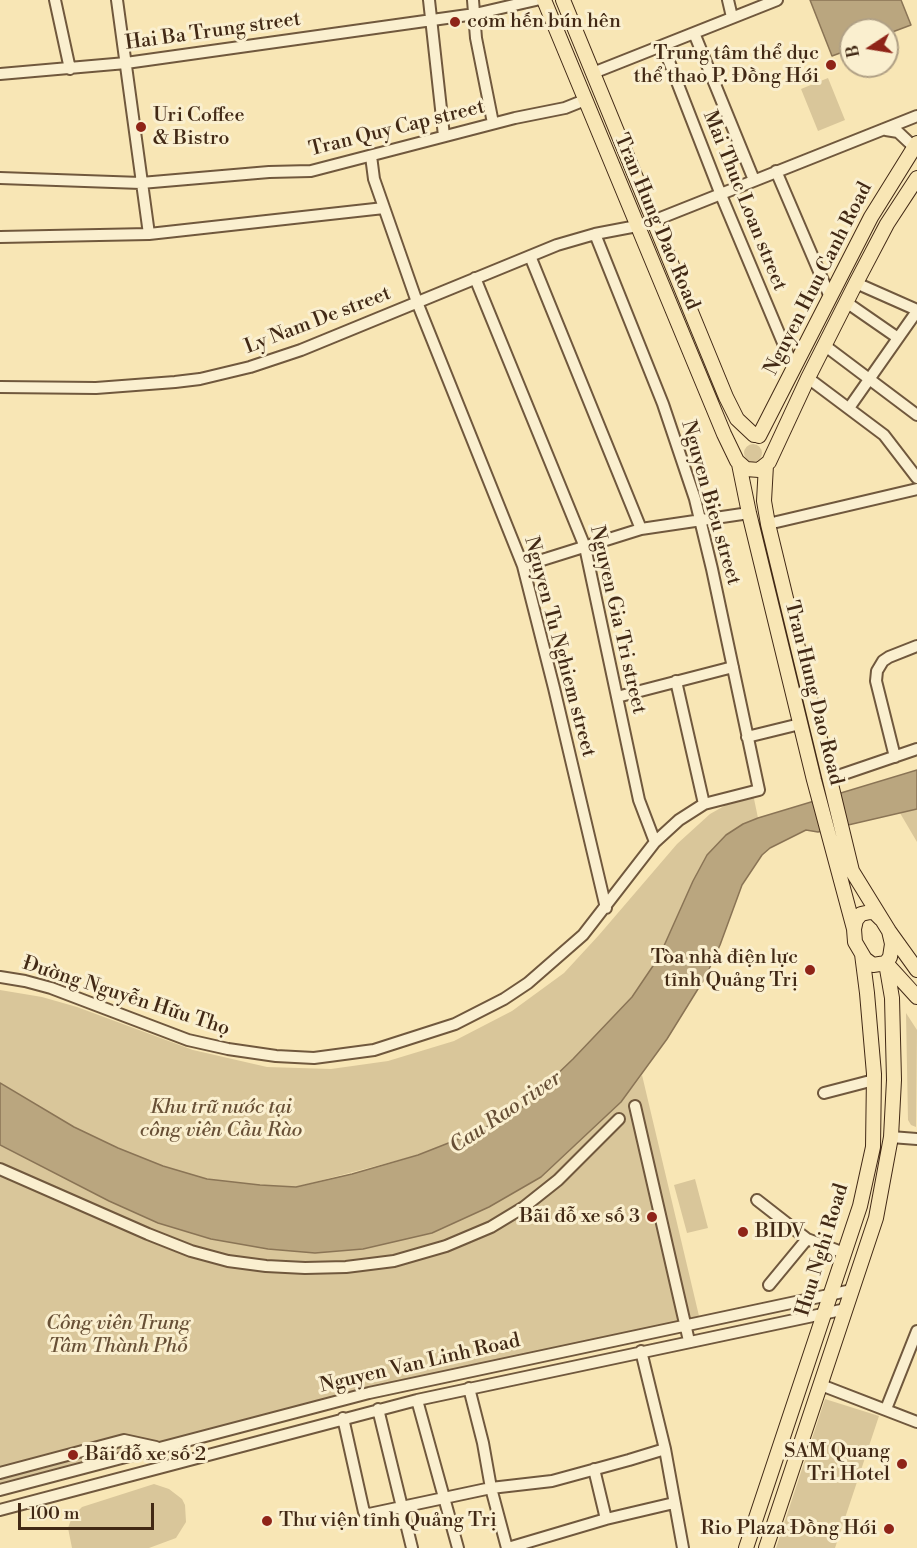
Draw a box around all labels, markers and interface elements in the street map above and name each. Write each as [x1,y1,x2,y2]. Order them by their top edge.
street label: Hai Ba Trung street [124,8,302,56]
place label: cơm hến bún hên [467,10,621,34]
marker: cơm hến bún hên [448,15,462,29]
north arrow [839,18,899,78]
place label: Trung tâm thể dục thể thao P. Đồng Hới [634,42,819,89]
text: B [842,43,864,59]
marker: Trung tâm thể dục thể thao P. Đồng Hới [824,58,838,72]
street label: Tran Quy Cap street [307,96,487,162]
place label: Uri Coffee & Bistro [153,104,244,151]
street label: Mai Thuc Loan street [697,107,791,295]
marker: Uri Coffee & Bistro [134,120,148,134]
street label: Tran Hung Dao Road [608,130,704,314]
street label: Nguyen Huu Canh Road [760,179,878,379]
street label: Ly Nam De street [242,282,394,360]
street label: Nguyen Bieu street [675,418,745,588]
street label: Nguyen Gia Tri street [584,524,650,716]
street label: Nguyen Tu Nghiem street [518,534,600,760]
street label: Tran Hung Dao Road [778,598,848,788]
place label: Tòa nhà điện lực tỉnh Quảng Trị [651,946,798,993]
street label: Đường Nguyễn Hữu Thọ [19,952,233,1042]
marker: Tòa nhà điện lực tỉnh Quảng Trị [803,963,817,977]
water label: Cau Rao river [445,1066,567,1160]
park label: Khu trữ nước tại công viên Cầu Rào [140,1096,302,1143]
street label: Huu Nghi Road [791,1181,855,1319]
place label: Bãi đỗ xe số 3 [519,1205,640,1229]
marker: Bãi đỗ xe số 3 [645,1210,659,1224]
place label: BIDV [755,1220,805,1244]
marker: BIDV [736,1225,750,1239]
park label: Công viên Trung Tâm Thành Phố [46,1312,190,1359]
street label: Nguyen Van Linh Road [317,1329,523,1399]
place label: SAM Quang Tri Hotel [784,1440,890,1487]
place label: Bãi đỗ xe số 2 [85,1443,206,1467]
marker: Bãi đỗ xe số 2 [66,1448,80,1462]
marker: SAM Quang Tri Hotel [895,1457,909,1471]
scale bar [21,1491,158,1529]
text: 100 m [29,1502,80,1525]
place label: Thư viện tỉnh Quảng Trị [279,1509,497,1533]
marker: Thư viện tỉnh Quảng Trị [260,1514,274,1528]
place label: Rio Plaza Đồng Hới [701,1517,877,1541]
marker: Rio Plaza Đồng Hới [882,1522,896,1536]

